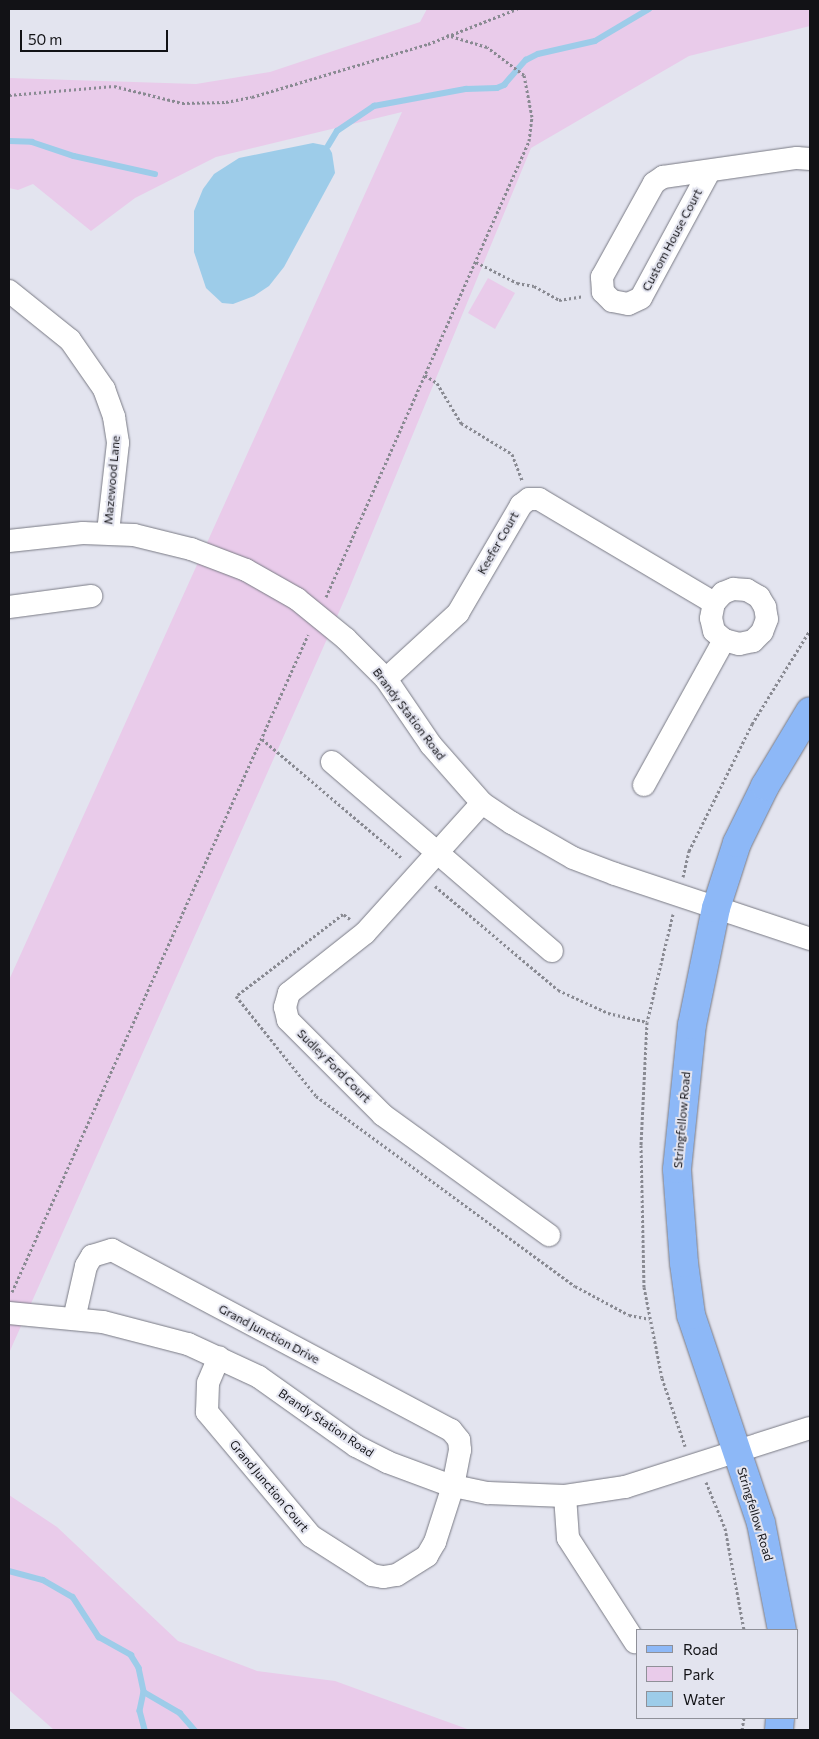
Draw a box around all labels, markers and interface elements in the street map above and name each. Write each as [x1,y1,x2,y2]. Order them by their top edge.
scale bar [22,20,170,52]
text: 50 m [28,30,62,48]
street label: Custom House Court [639,186,705,294]
street label: Mazewood Lane [101,435,123,525]
street label: Keefer Court [474,509,522,577]
street label: Brandy Station Road [370,665,448,763]
street label: Sudley Ford Court [294,1026,374,1106]
street label: Stringfellow Road [671,1071,693,1169]
street label: Grand Junction Drive [216,1301,322,1367]
street label: Brandy Station Road [276,1386,376,1460]
street label: Grand Junction Court [227,1437,311,1535]
street label: Stringfellow Road [734,1466,776,1562]
legend [636,1629,799,1719]
text: Road [683,1640,718,1658]
text: Park [683,1665,714,1683]
text: Water [683,1690,725,1708]

